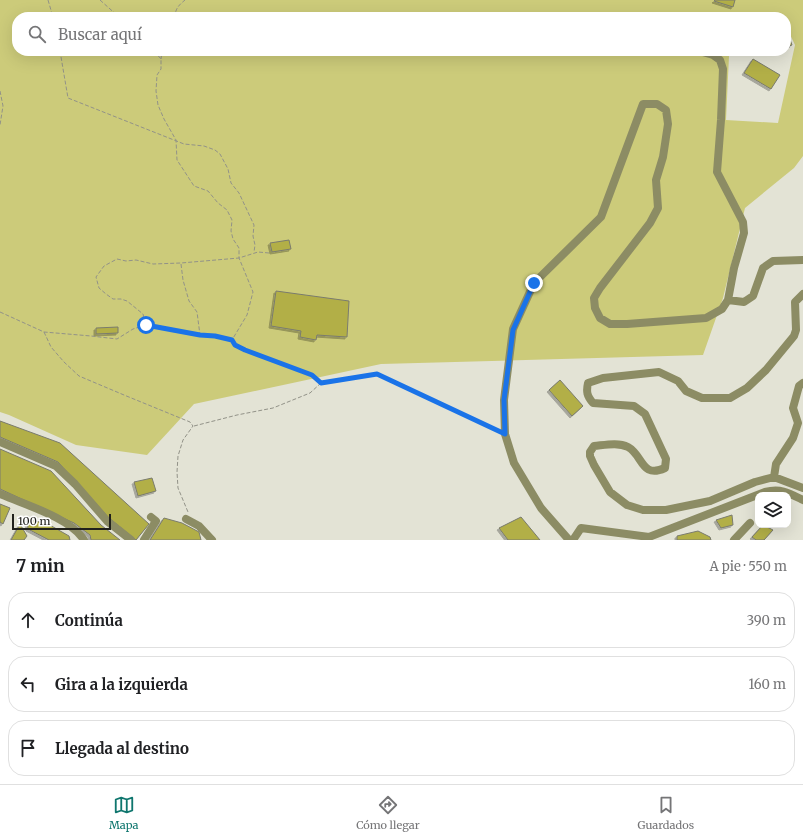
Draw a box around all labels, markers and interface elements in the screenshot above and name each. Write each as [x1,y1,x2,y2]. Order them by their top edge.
search box [12,12,791,56]
icon: search [26,23,48,45]
text: Buscar aquí [58,25,142,44]
route end [525,274,543,292]
route start [137,316,155,334]
map controls [755,492,791,528]
button: layers [755,492,791,528]
scale bar [12,512,111,531]
text: 100 m [18,514,50,528]
text: 7 min [16,555,65,577]
text: A pie · 550 m [710,558,787,575]
icon: ahead [17,609,39,631]
text: Continúa [55,611,123,630]
text: 390 m [747,612,786,629]
icon: left [17,673,39,695]
text: Gira a la izquierda [55,675,188,694]
text: 160 m [748,676,786,693]
icon: arrive [17,737,39,759]
text: Llegada al destino [55,739,189,758]
tab: Mapa [109,794,138,832]
tab: Cómo llegar [356,794,420,832]
tab: Guardados [638,794,694,832]

